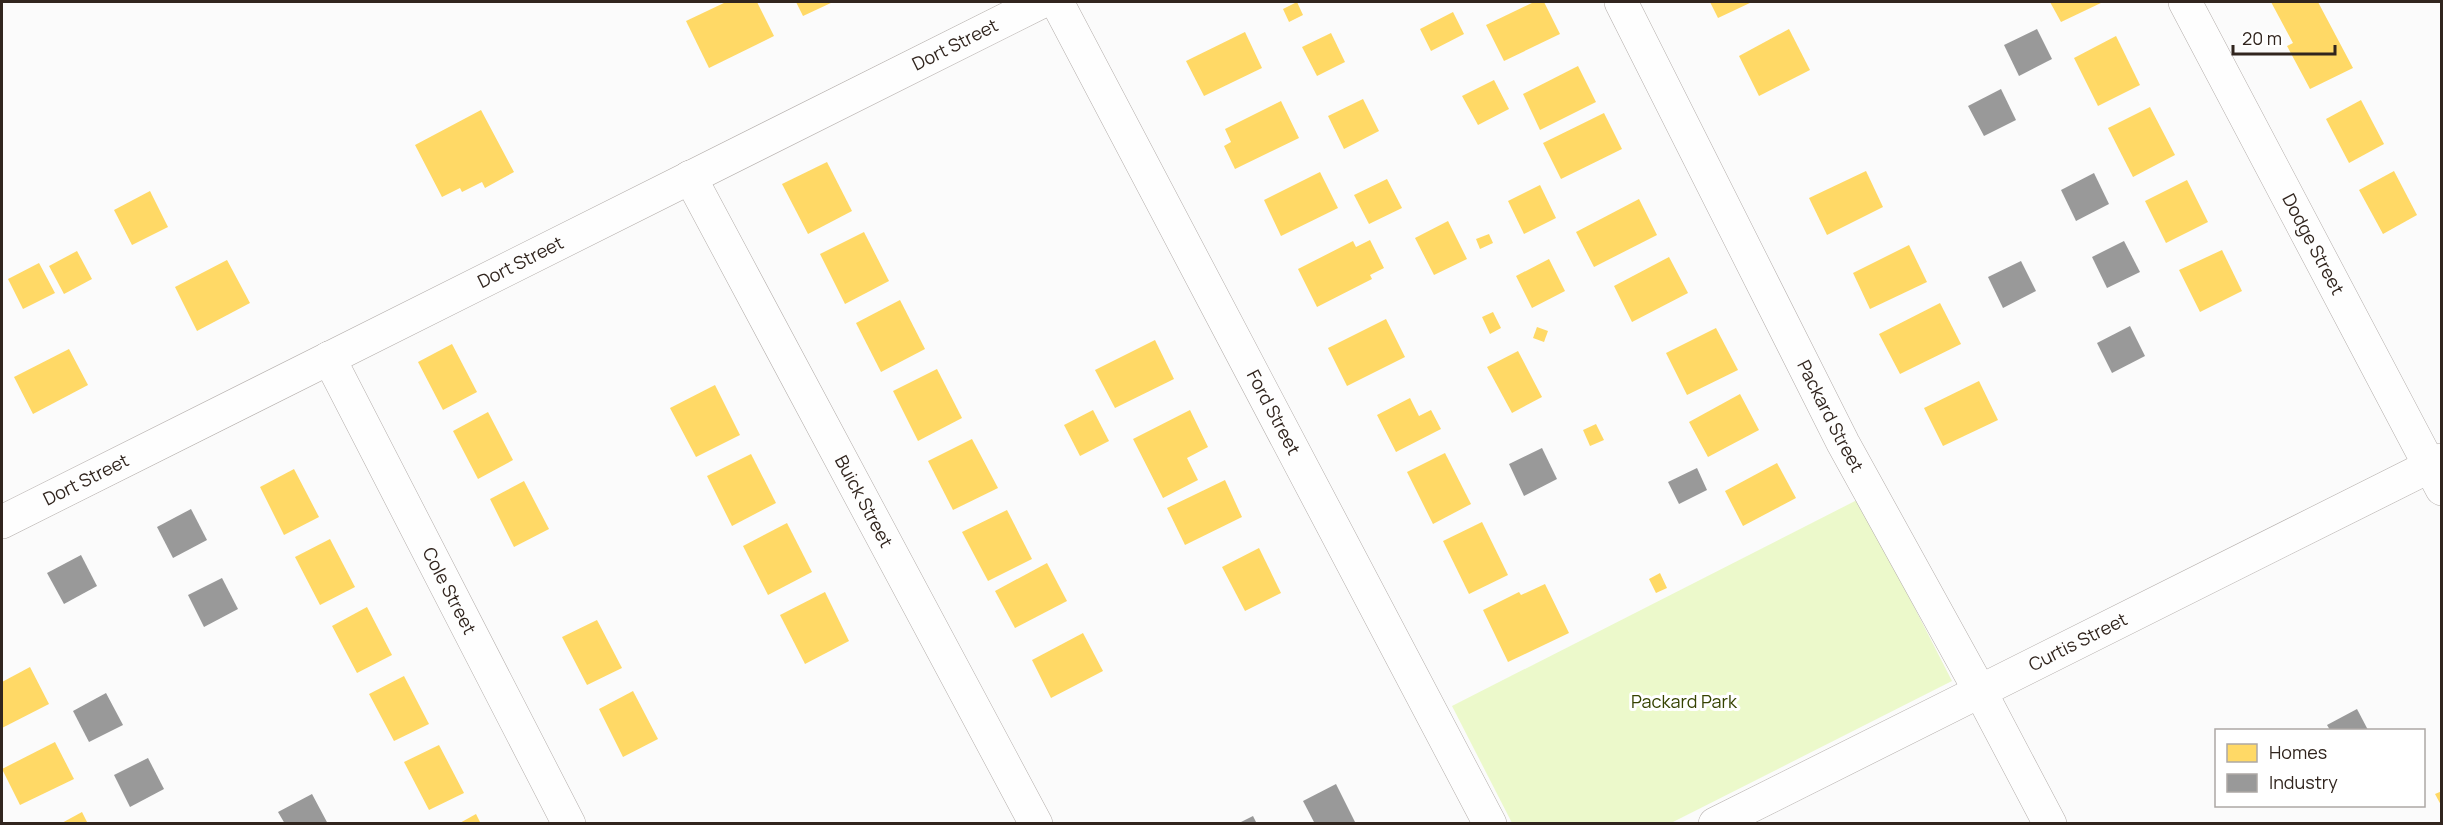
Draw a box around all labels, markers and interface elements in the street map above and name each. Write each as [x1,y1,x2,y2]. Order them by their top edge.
street label: Dort Street [908,12,1002,76]
scale bar [2233,18,2335,56]
text: 20 m [2242,26,2282,50]
street label: Dodge Street [2277,189,2350,299]
street label: Dort Street [473,230,567,293]
street label: Packard Street [1792,356,1870,476]
street label: Ford Street [1242,365,1306,459]
street label: Dort Street [39,447,133,511]
street label: Buick Street [830,451,899,551]
street label: Cole Street [417,543,482,638]
street label: Curtis Street [2024,607,2131,676]
park label: Packard Park [1631,689,1738,713]
legend [2215,729,2425,807]
text: Homes [2269,740,2327,764]
text: Industry [2269,770,2338,794]

